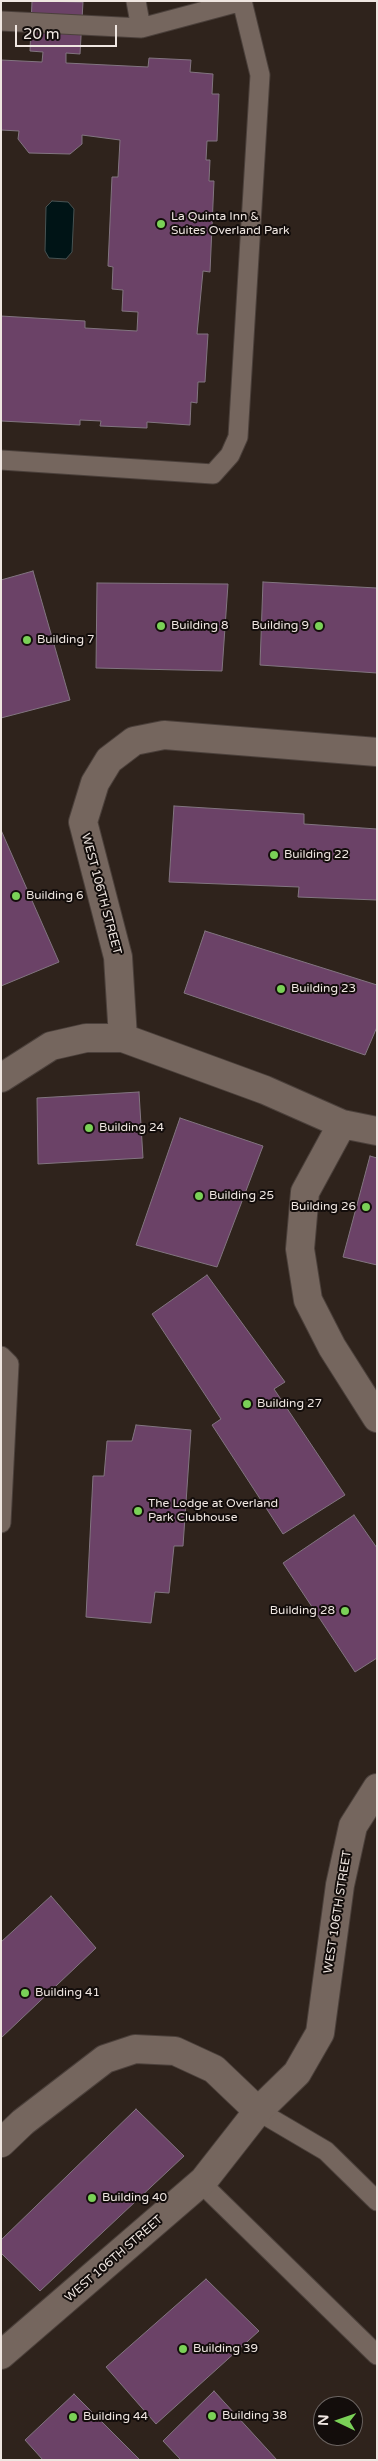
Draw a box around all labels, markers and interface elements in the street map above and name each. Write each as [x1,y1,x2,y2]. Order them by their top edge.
scale bar [18,15,120,47]
text: 20 m [23,25,60,43]
place label: La Quinta Inn & Suites Overland Park [171,210,290,238]
marker: La Quinta Inn & Suites Overland Park [155,218,167,230]
place label: Building 8 [171,619,229,633]
place label: Building 9 [251,619,309,633]
marker: Building 8 [155,620,167,632]
marker: Building 9 [313,620,325,632]
place label: Building 7 [37,633,95,647]
marker: Building 7 [21,634,33,646]
street label: WEST 106TH STREET [78,832,124,956]
place label: Building 22 [284,848,349,862]
marker: Building 22 [268,849,280,861]
place label: Building 6 [26,889,84,903]
marker: Building 6 [10,890,22,902]
place label: Building 23 [291,982,356,996]
marker: Building 23 [275,983,287,995]
place label: Building 24 [99,1121,164,1135]
marker: Building 24 [83,1122,95,1134]
place label: Building 25 [209,1189,274,1203]
marker: Building 25 [193,1190,205,1202]
place label: Building 26 [291,1200,356,1214]
marker: Building 26 [360,1201,372,1213]
place label: Building 27 [257,1397,322,1411]
marker: Building 27 [241,1398,253,1410]
place label: The Lodge at Overland Park Clubhouse [148,1497,278,1525]
marker: The Lodge at Overland Park Clubhouse [132,1505,144,1517]
place label: Building 28 [270,1604,335,1618]
marker: Building 28 [339,1605,351,1617]
street label: WEST 106TH STREET [321,1849,355,1975]
place label: Building 41 [35,1986,100,2000]
marker: Building 41 [19,1987,31,1999]
place label: Building 40 [102,2191,167,2205]
marker: Building 40 [86,2192,98,2204]
street label: WEST 106TH STREET [62,2213,166,2305]
place label: Building 39 [193,2342,258,2356]
marker: Building 39 [177,2343,189,2355]
north arrow [313,2396,363,2446]
place label: Building 38 [222,2409,287,2423]
place label: Building 44 [83,2410,148,2424]
marker: Building 38 [206,2410,218,2422]
marker: Building 44 [67,2411,79,2423]
text: N [315,2414,332,2426]

